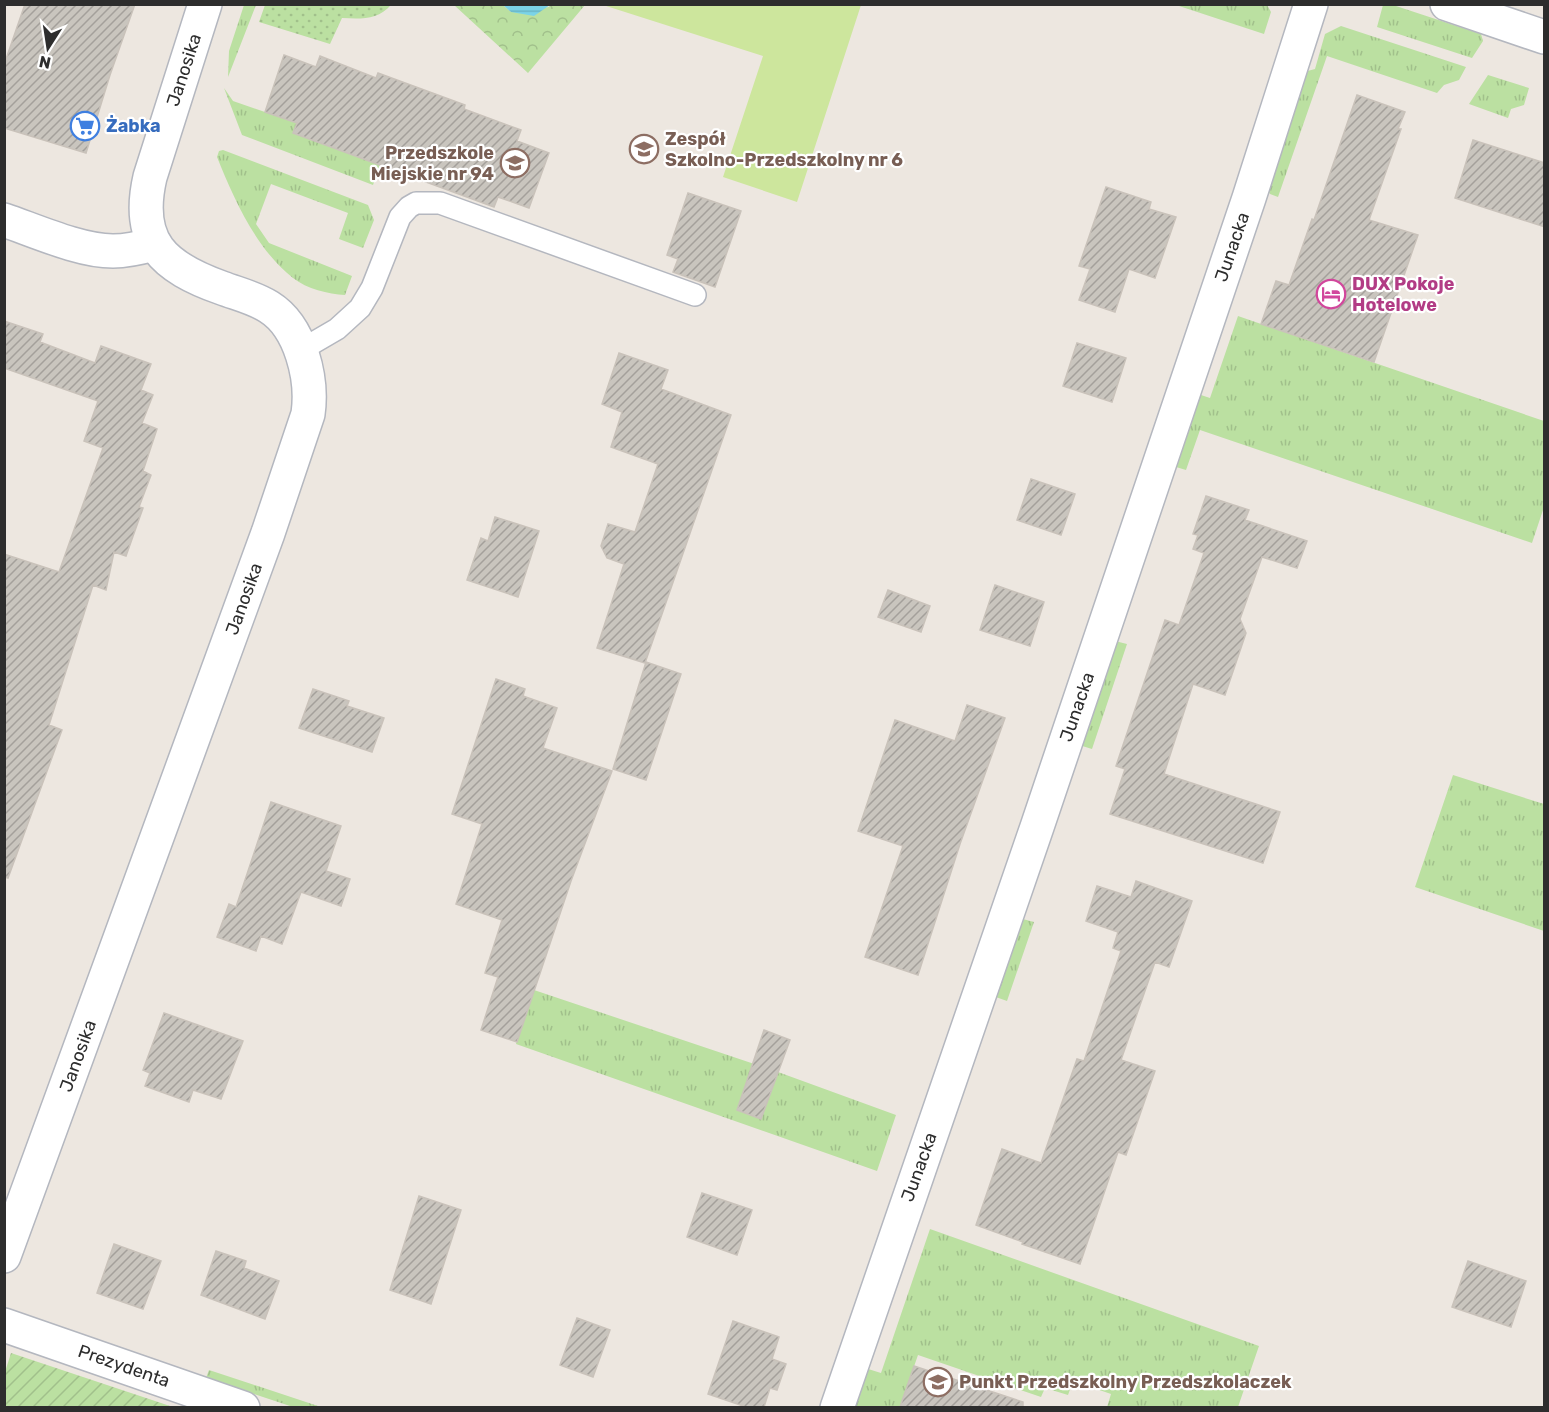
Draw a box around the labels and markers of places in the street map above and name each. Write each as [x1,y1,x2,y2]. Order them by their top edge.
supermarket icon: Żabka [69,110,101,142]
place label: Żabka [106,115,161,137]
place label: Zespół Szkolno-Przedszkolny nr 6 [665,128,903,171]
school or university icon: Zespół Szkolno-Przedszkolny nr 6 [628,133,660,165]
place label: Przedszkole Miejskie nr 94 [371,142,494,185]
school or university icon: Przedszkole Miejskie nr 94 [499,147,531,179]
place label: DUX Pokoje Hotelowe [1352,273,1455,316]
hotel icon: DUX Pokoje Hotelowe [1315,278,1347,310]
school or university icon: Punkt Przedszkolny Przedszkolaczek [922,1366,954,1398]
place label: Punkt Przedszkolny Przedszkolaczek [959,1371,1292,1393]

